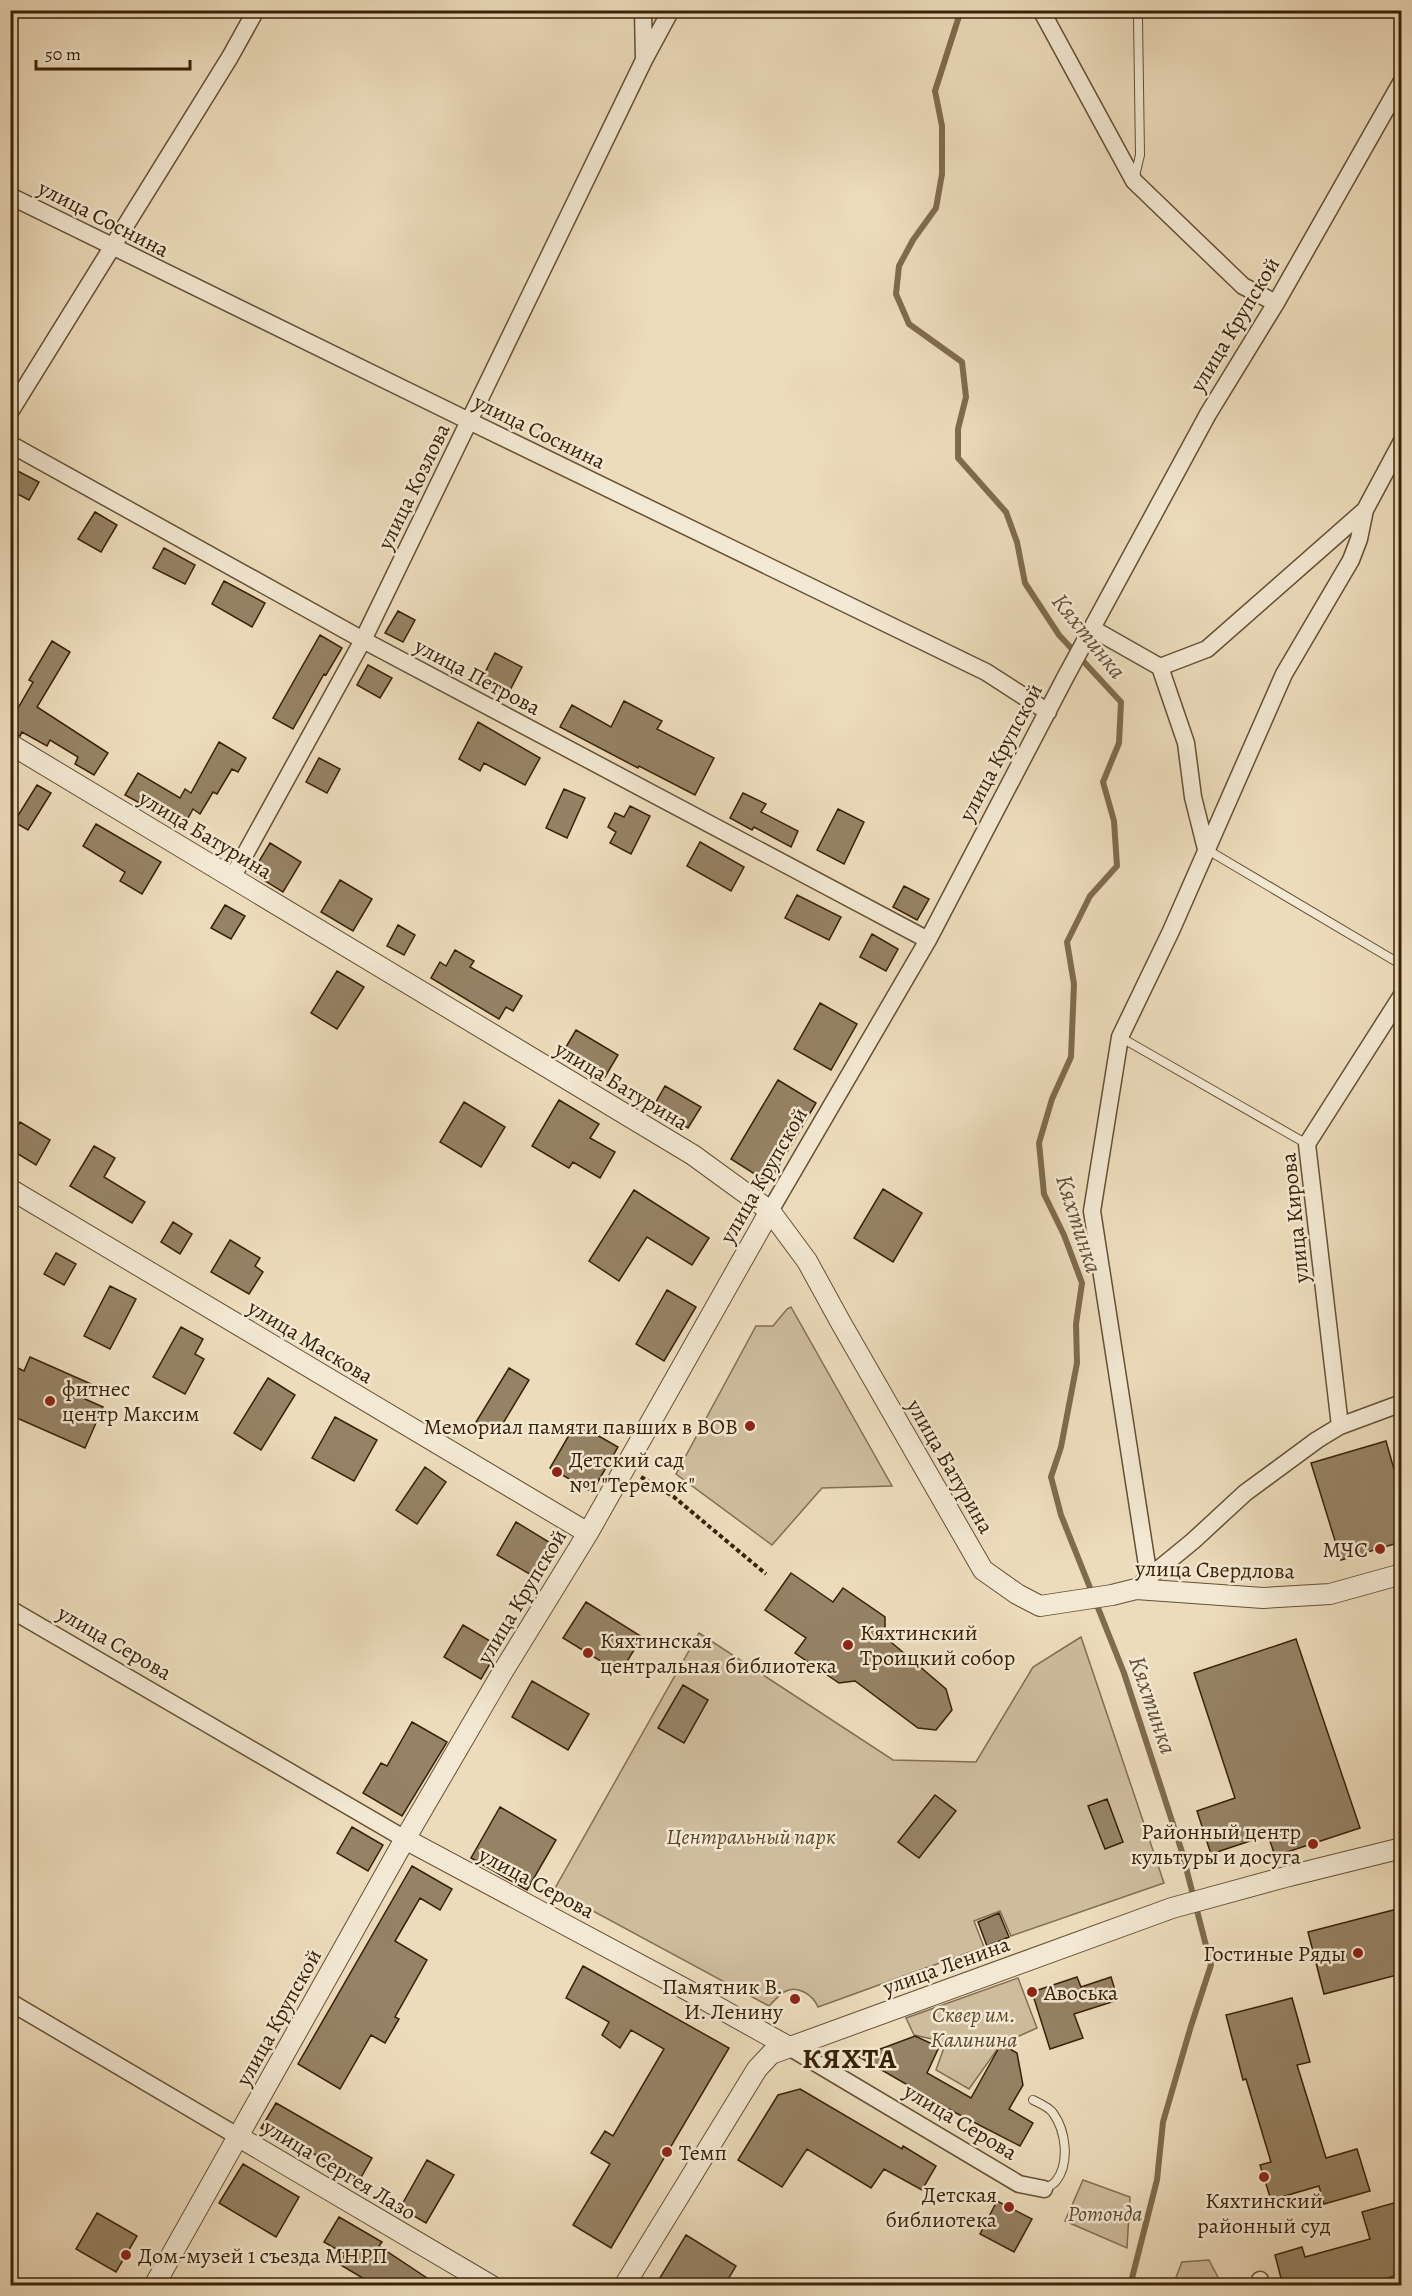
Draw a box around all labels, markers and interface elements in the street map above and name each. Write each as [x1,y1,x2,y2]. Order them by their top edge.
scale bar [36,33,190,71]
text: 50 m [45,42,81,66]
street label: улица Соснина [32,173,175,265]
street label: улица Крупской [1182,251,1287,398]
street label: улица Соснина [468,387,611,477]
street label: улица Козлова [370,417,458,556]
water label: Кяхтинка [1045,586,1133,686]
street label: улица Петрова [408,631,547,723]
street label: улица Крупской [951,678,1050,828]
street label: улица Батурина [132,783,279,887]
street label: улица Батурина [548,1034,695,1138]
street label: улица Крупской [712,1102,815,1250]
street label: улица Кирова [1273,1150,1317,1285]
water label: Кяхтинка [1048,1171,1110,1277]
street label: улица Маскова [241,1292,380,1392]
place label: фитнес центр Максим [62,1374,199,1429]
street label: улица Батурина [899,1393,1001,1540]
marker: фитнес центр Максим [43,1394,57,1408]
place label: Мемориал памяти павших в ВОВ [424,1412,738,1442]
marker: Мемориал памяти павших в ВОВ [743,1419,757,1433]
place label: Детский сад №1 "Теремок" [569,1445,695,1500]
marker: Детский сад №1 "Теремок" [550,1465,564,1479]
street label: улица Крупской [469,1523,574,1670]
place label: МЧС [1322,1535,1368,1565]
marker: МЧС [1373,1542,1387,1556]
street label: улица Свердлова [1134,1554,1296,1586]
street label: улица Серова [51,1598,178,1688]
place label: Кяхтинский Троицкий собор [860,1618,1015,1673]
place label: Кяхтинская центральная библиотека [600,1626,838,1681]
marker: Кяхтинский Троицкий собор [841,1638,855,1652]
marker: Кяхтинская центральная библиотека [581,1646,595,1660]
water label: Кяхтинка [1121,1652,1185,1758]
place label: Районный центр культуры и досуга [1131,1817,1302,1872]
park label: Центральный парк [666,1822,836,1852]
marker: Районный центр культуры и досуга [1306,1837,1320,1851]
street label: улица Серова [472,1839,600,1926]
street label: улица Ленина [878,1929,1015,2003]
place label: Гостиные Ряды [1203,1939,1346,1969]
street label: улица Крупской [228,1944,329,2092]
marker: Гостиные Ряды [1351,1946,1365,1960]
place label: Памятник В. И. Ленину [662,1972,784,2027]
place label: Авоська [1043,1978,1119,2008]
marker: Авоська [1025,1985,1039,1999]
marker: Памятник В. И. Ленину [788,1992,802,2006]
park label: Сквер им. Калинина [931,2000,1017,2055]
district label: КЯХТА [802,2040,898,2078]
street label: улица Серова [897,2076,1023,2168]
street label: улица Сергея Лазо [256,2112,422,2227]
place label: Темп [679,2138,727,2168]
marker: Темп [660,2145,674,2159]
marker: Кяхтинский районный суд [1257,2170,1271,2184]
place label: Детская библиотека [885,2180,998,2235]
place label: Кяхтинский районный суд [1197,2186,1331,2241]
park label: Ротонда [1067,2199,1143,2229]
marker: Детская библиотека [1002,2200,1016,2214]
place label: Дом-музей 1 съезда МНРП [138,2241,388,2271]
marker: Дом-музей 1 съезда МНРП [119,2248,133,2262]

